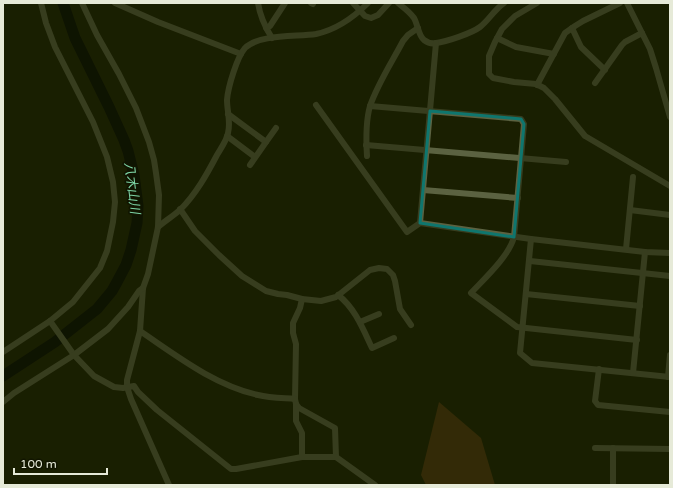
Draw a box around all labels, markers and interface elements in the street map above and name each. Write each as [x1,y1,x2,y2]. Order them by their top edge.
water label: 八木山川 [121,161,143,217]
scale bar [14,450,107,476]
text: 100 m [20,457,57,471]

